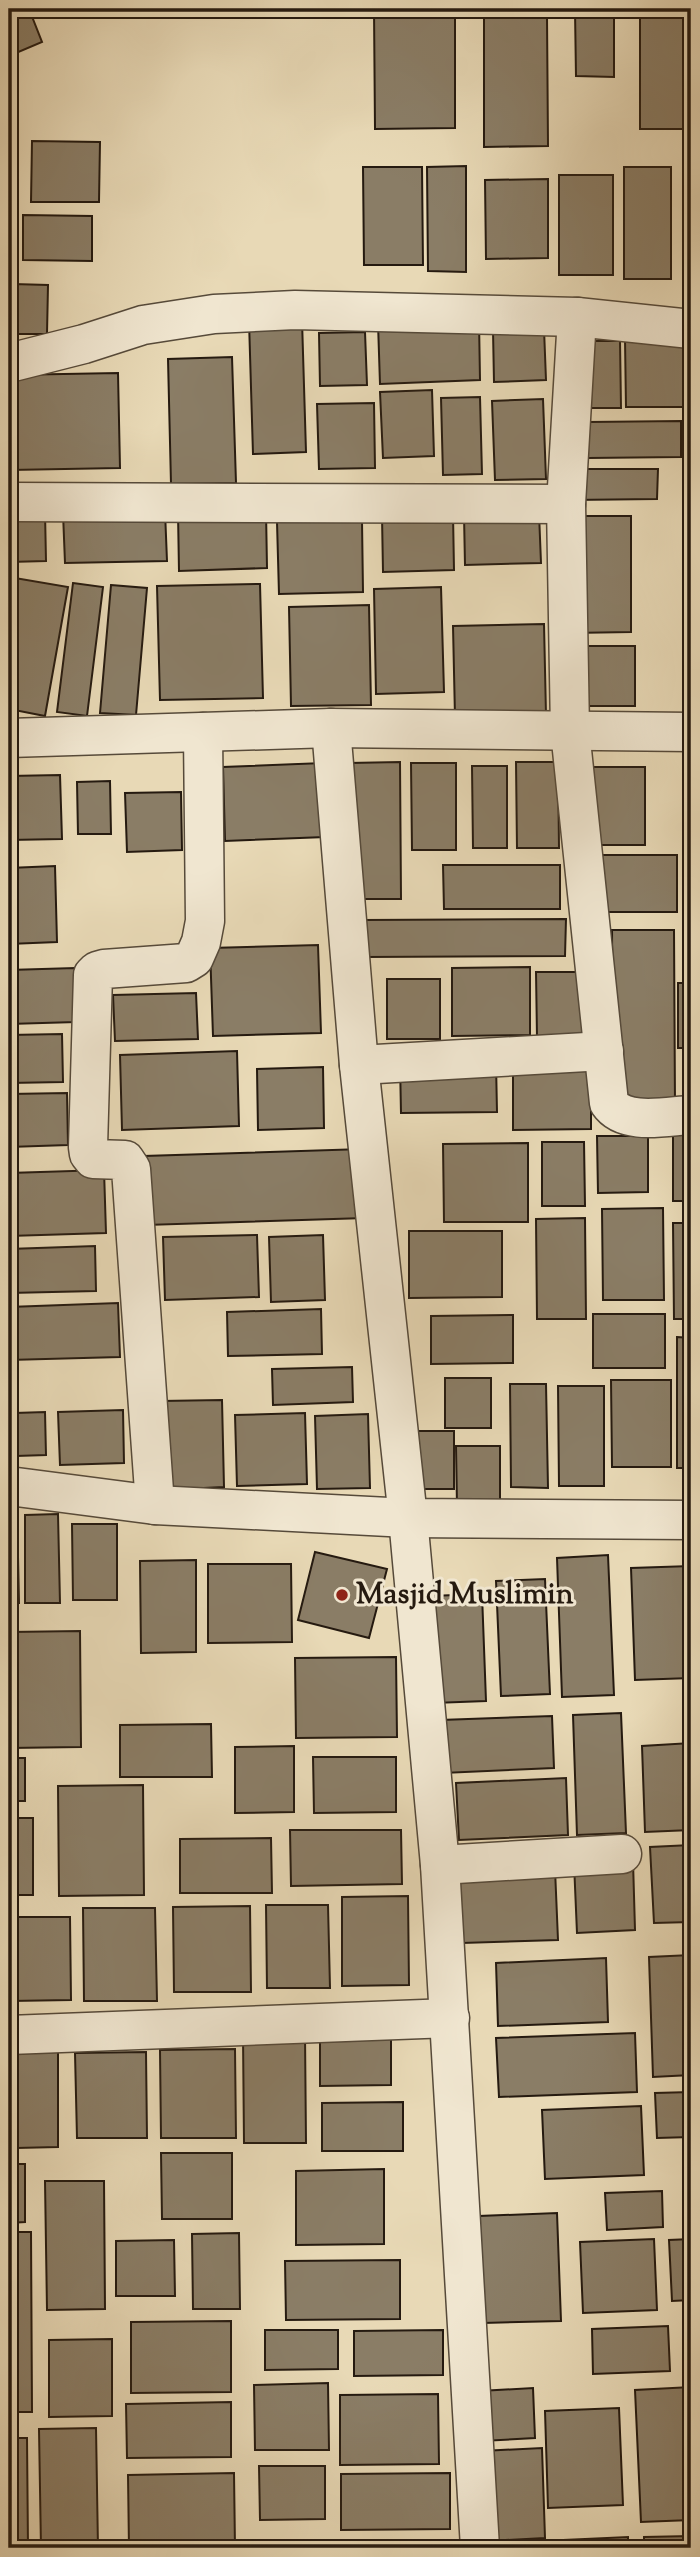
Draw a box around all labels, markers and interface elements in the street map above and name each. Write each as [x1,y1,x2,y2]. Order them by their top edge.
place label: Masjid Muslimin [356,1574,574,1617]
marker: Masjid Muslimin [334,1587,350,1603]

